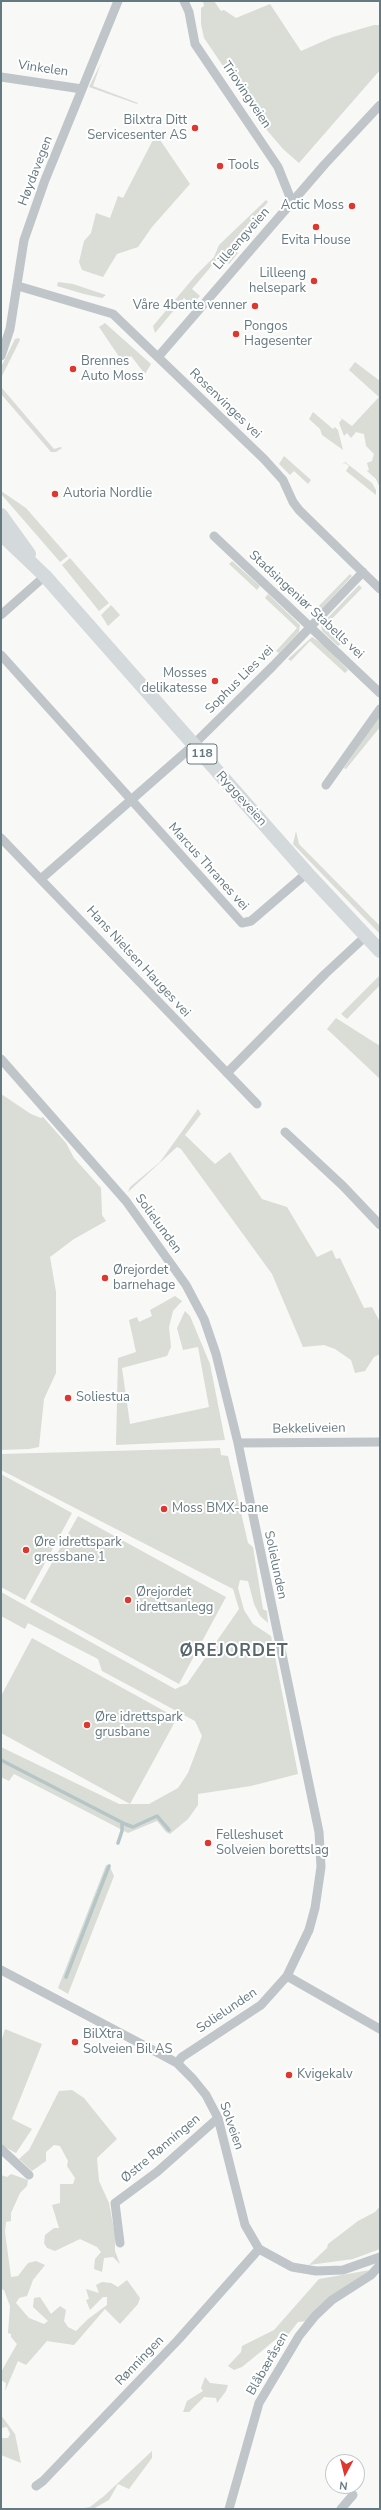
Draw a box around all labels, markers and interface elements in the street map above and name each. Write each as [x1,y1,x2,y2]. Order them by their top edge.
street label: Vinkelen [17,58,69,80]
street label: Triovingveien [218,59,274,131]
place label: Bilxtra Ditt Servicesenter AS [87,113,187,144]
marker: Bilxtra Ditt Servicesenter AS [190,123,200,133]
street label: Høydavegen [16,134,56,208]
place label: Tools [228,158,259,174]
marker: Tools [215,161,225,171]
place label: Actic Moss [281,198,344,214]
marker: Actic Moss [347,201,357,211]
street label: Lilleengveien [211,205,273,273]
marker: Evita House [311,222,321,232]
place label: Evita House [281,233,351,249]
place label: Lilleeng helsepark [249,266,306,297]
marker: Lilleeng helsepark [309,276,319,286]
place label: Våre 4bente venner [133,298,247,314]
marker: Våre 4bente venner [250,301,260,311]
place label: Pongos Hagesenter [244,319,312,350]
marker: Pongos Hagesenter [231,329,241,339]
place label: Brennes Auto Moss [81,354,144,385]
marker: Brennes Auto Moss [68,364,78,374]
street label: Rosenvinges vei [186,366,264,442]
place label: Autoria Nordlie [63,486,152,502]
marker: Autoria Nordlie [50,489,60,499]
street label: Stadsingeniør Stabells vei [245,548,367,662]
street label: Sophus Lies vei [203,643,277,717]
place label: Mosses delikatesse [141,666,207,697]
marker: Mosses delikatesse [210,676,220,686]
road number: 118 [187,744,217,764]
street label: Ryggeveien [212,768,270,830]
street label: Marcus Thranes vei [165,820,251,914]
street label: Hans Nielsen Hauges vei [83,903,193,1021]
street label: Solielunden [131,1191,185,1257]
place label: Ørejordet barnehage [113,1263,175,1294]
marker: Ørejordet barnehage [100,1273,110,1283]
place label: Soliestua [76,1390,130,1406]
marker: Soliestua [63,1393,73,1403]
street label: Bekkeliveien [272,1421,346,1437]
place label: Moss BMX-bane [172,1501,268,1517]
marker: Moss BMX-bane [159,1504,169,1514]
street label: Solielunden [260,1529,290,1601]
place label: Øre idrettspark gressbane 1 [34,1535,122,1566]
marker: Øre idrettspark gressbane 1 [21,1545,31,1555]
place label: Ørejordet idrettsanlegg [136,1585,213,1616]
marker: Ørejordet idrettsanlegg [123,1595,133,1605]
district label: ØREJORDET [180,1642,288,1662]
place label: Øre idrettspark grusbane [95,1710,183,1741]
marker: Øre idrettspark grusbane [82,1720,92,1730]
place label: Felleshuset Solveien borettslag [216,1828,329,1859]
marker: Felleshuset Solveien borettslag [203,1838,213,1848]
street label: Solielunden [194,1985,260,2037]
place label: BilXtra Solveien Bil AS [83,2027,172,2058]
marker: BilXtra Solveien Bil AS [70,2037,80,2047]
place label: Kvigekalv [297,2067,353,2083]
marker: Kvigekalv [284,2070,294,2080]
street label: Solveien [216,2100,246,2152]
street label: Østre Rønningen [118,2111,204,2187]
street label: Blåbæråsen [244,2330,292,2398]
street label: Rønningen [113,2333,167,2389]
north arrow [325,2454,365,2494]
text: N [339,2477,349,2493]

